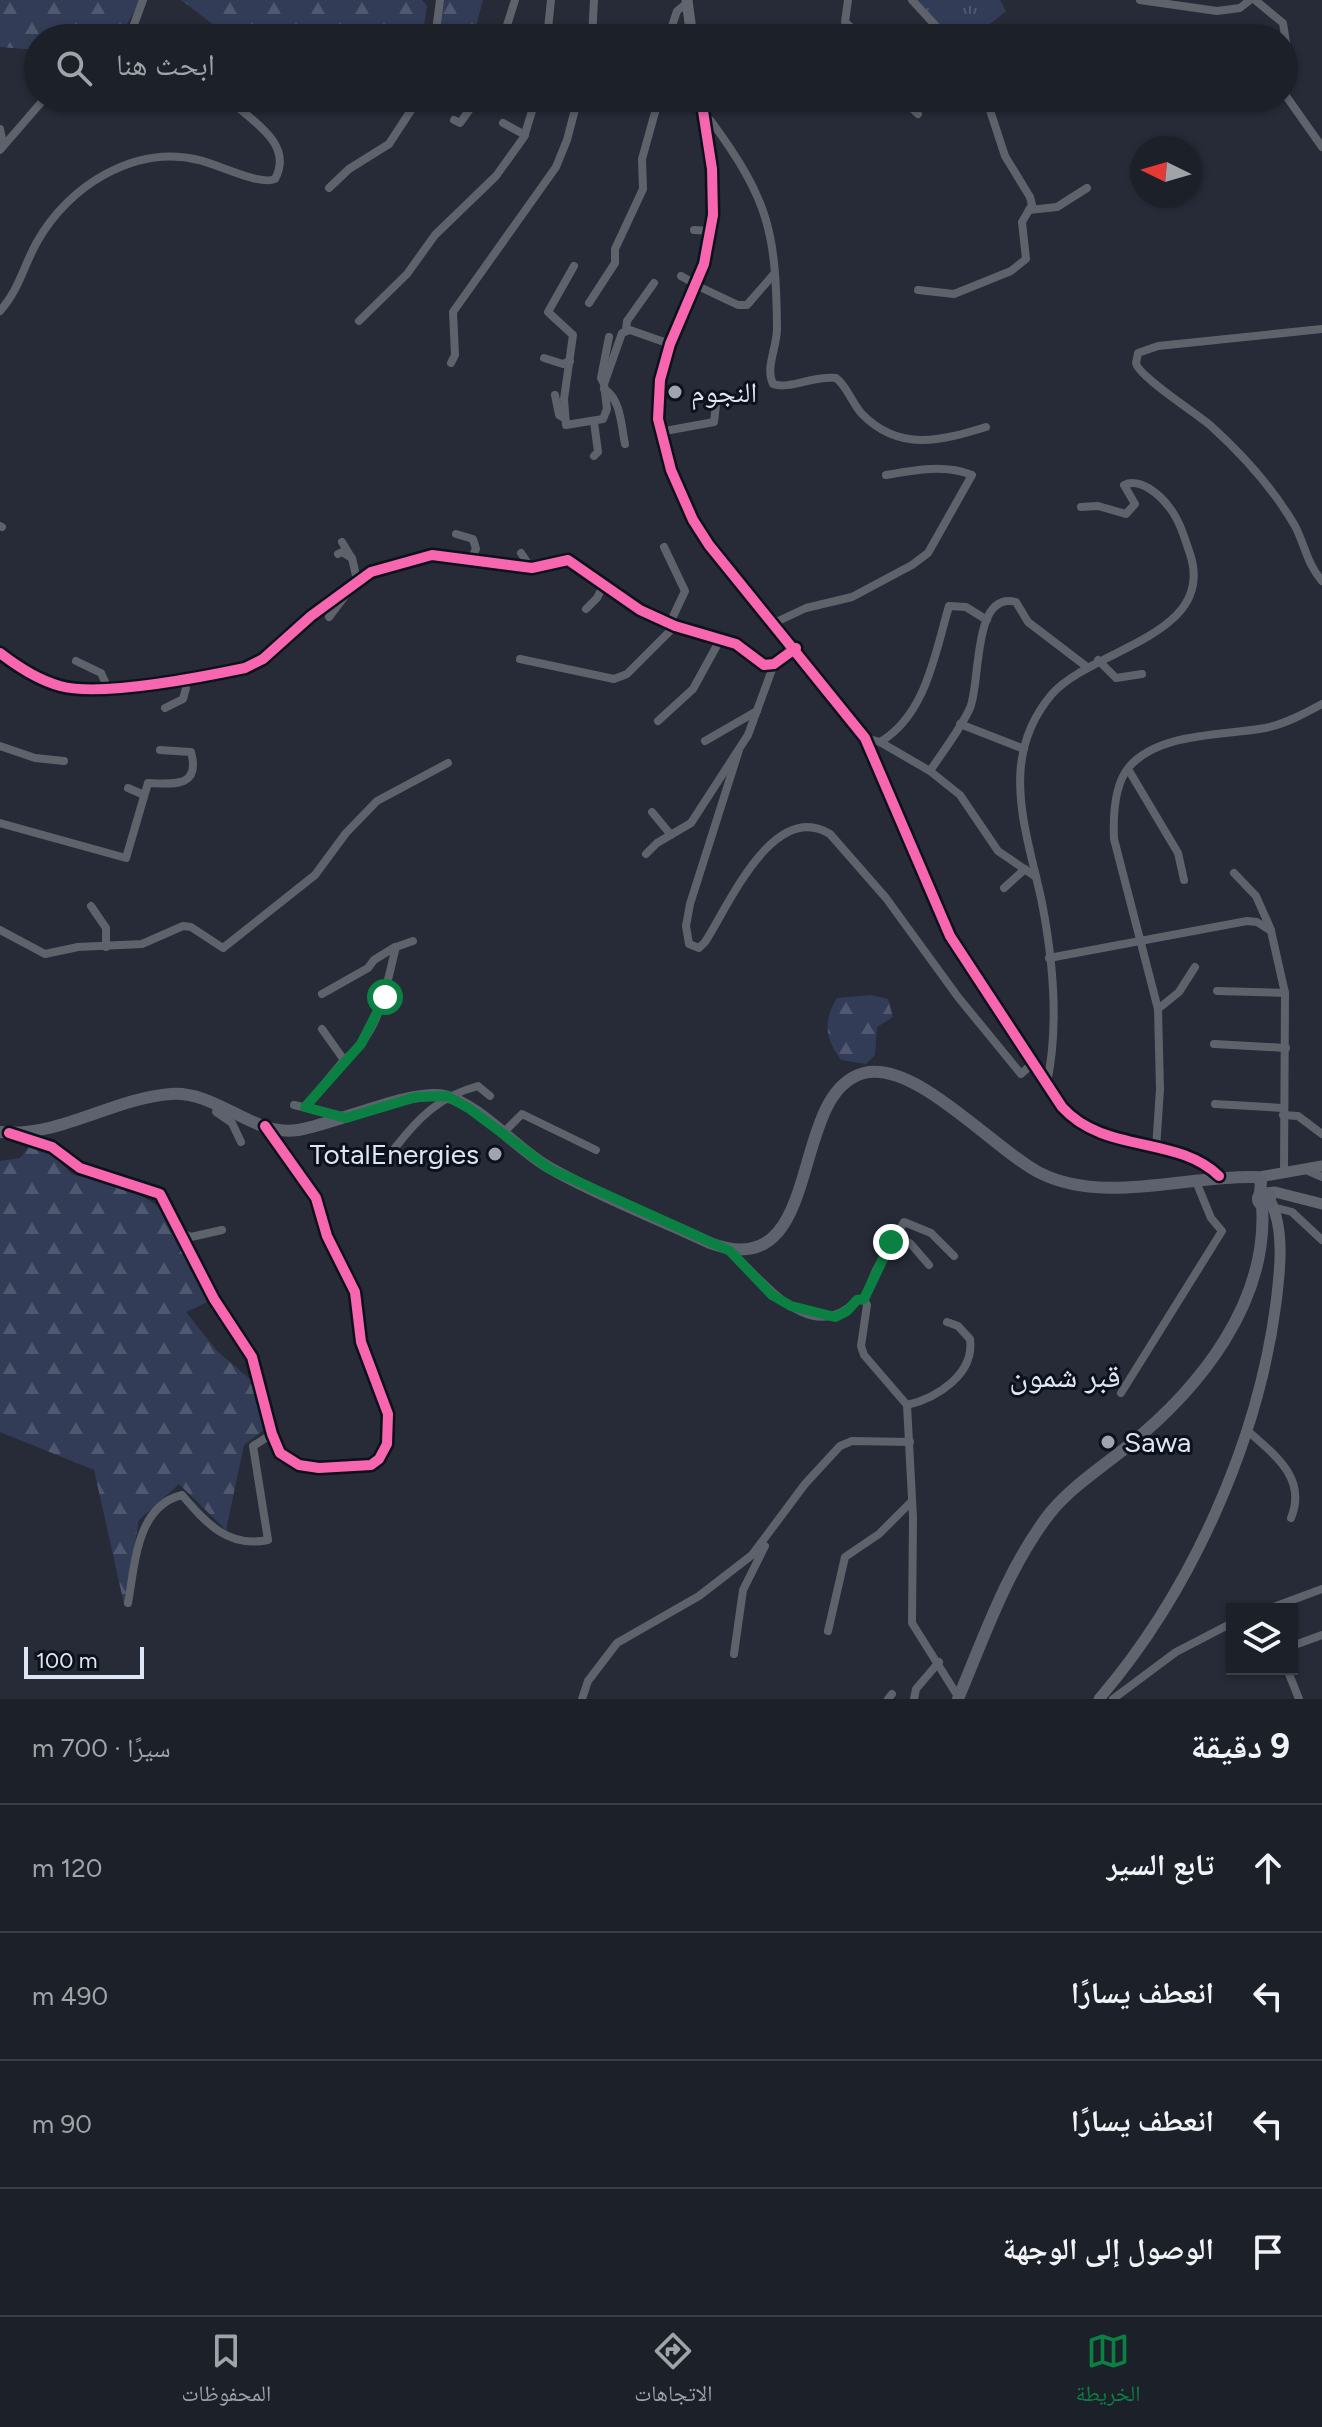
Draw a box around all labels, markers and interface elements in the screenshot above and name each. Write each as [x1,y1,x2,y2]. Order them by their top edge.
search box [24,24,1298,112]
icon: search [52,46,96,90]
text: ابحث هنا [116,46,215,83]
north arrow [1130,136,1202,208]
place label: النجوم [691,375,757,411]
marker: النجوم [666,383,684,401]
route start [367,979,403,1015]
place label: TotalEnergies [310,1137,479,1171]
marker: TotalEnergies [486,1145,504,1163]
route end [873,1224,909,1260]
district label: قبر شمون [1009,1357,1121,1395]
place label: Sawa [1124,1425,1191,1459]
marker: Sawa [1099,1433,1117,1451]
map controls [1226,1603,1298,1675]
button: layers [1226,1603,1298,1675]
scale bar [24,1643,144,1679]
text: 100 m [36,1647,97,1674]
text: 9 دقيقة [1191,1726,1290,1767]
text: سيرًا · 700 m [32,1732,170,1764]
text: تابع السير [1107,1846,1214,1883]
icon: ahead [1246,1846,1290,1890]
text: 120 m [32,1852,103,1884]
text: انعطف يسارًا [1071,1974,1214,2011]
icon: left [1246,1974,1290,2018]
text: 490 m [32,1980,108,2012]
text: انعطف يسارًا [1071,2102,1214,2139]
icon: left [1246,2102,1290,2146]
text: 90 m [32,2108,92,2140]
text: الوصول إلى الوجهة [1002,2230,1214,2267]
icon: arrive [1246,2230,1290,2274]
tab: المحفوظات [182,2329,271,2415]
tab: الاتجاهات [634,2329,712,2415]
tab: الخريطة [1076,2329,1140,2415]

